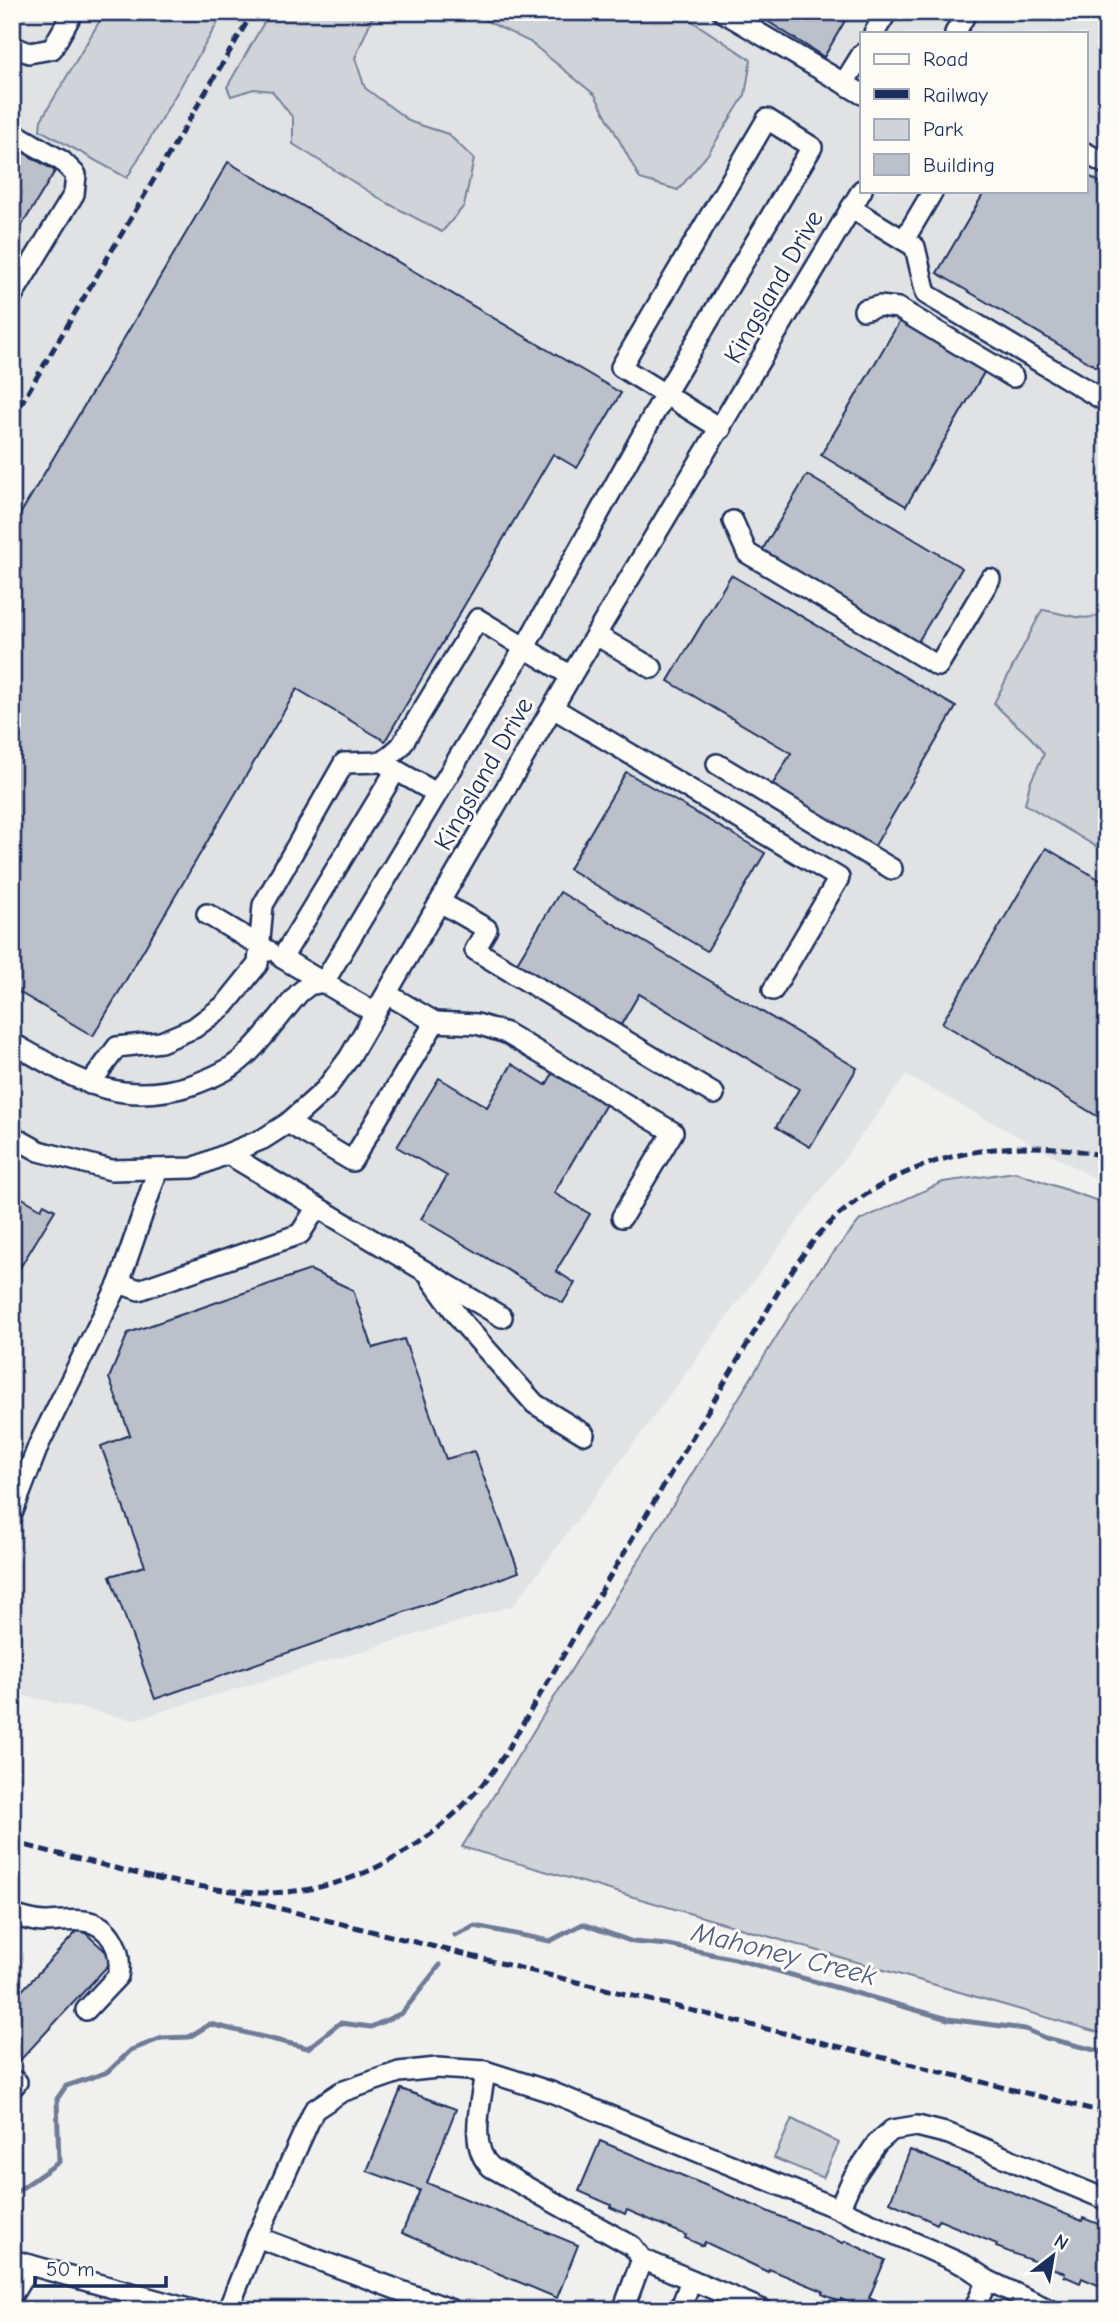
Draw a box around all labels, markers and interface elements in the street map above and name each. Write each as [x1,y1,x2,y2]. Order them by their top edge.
legend [860,32,1088,192]
text: Road [923,47,968,71]
text: Railway [923,83,988,107]
text: Park [923,117,963,141]
text: Building [923,153,995,177]
street label: Kingsland Drive [718,205,830,369]
street label: Kingsland Drive [428,692,540,856]
water label: Mahoney Creek [688,1915,880,1992]
north arrow [1018,2220,1088,2290]
text: N [1050,2230,1072,2255]
scale bar [35,2245,166,2289]
text: 50 m [46,2257,95,2281]

